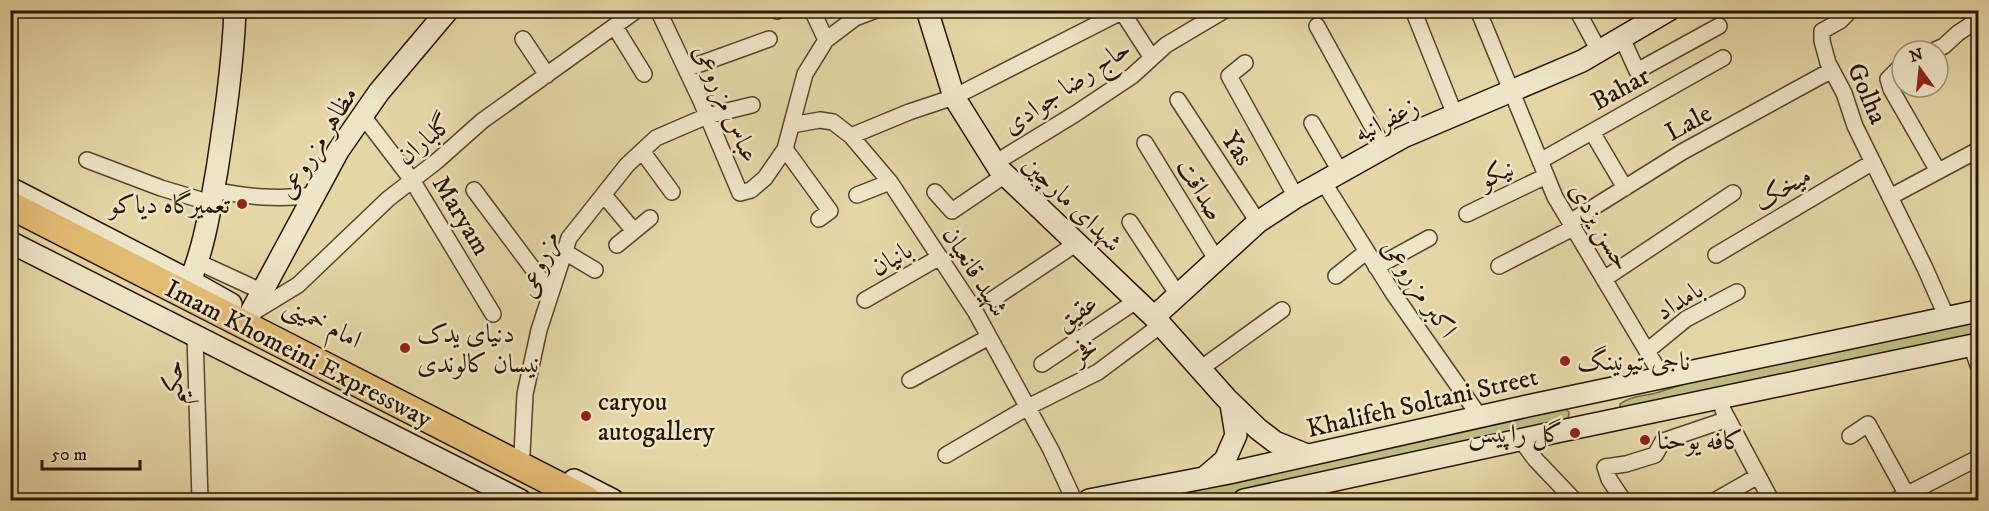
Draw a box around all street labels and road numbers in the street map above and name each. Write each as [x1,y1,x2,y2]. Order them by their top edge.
street label: حاج رضا جوادی [996,32,1141,147]
street label: عباس مزروعی [685,39,766,168]
street label: Golha [1839,58,1894,129]
street label: Bahar [1586,60,1656,119]
street label: مظاهر مزروعی [271,80,366,205]
street label: زعفرانیه [1349,90,1425,151]
street label: Lale [1660,97,1718,149]
street label: گلباران [390,107,460,173]
street label: Yas [1214,125,1260,172]
street label: شهدای مارچین [1015,148,1129,260]
street label: نیکو [1471,152,1520,198]
street label: صداقت [1168,153,1231,227]
street label: میخک [1748,159,1818,219]
street label: Maryam [424,170,497,262]
street label: حسن یزدی [1561,176,1638,277]
street label: شهید قانعیان [934,221,1015,323]
street label: مزروعی [511,226,567,303]
street label: اکبر مزروعی [1374,233,1464,345]
street label: بانیان [865,234,919,284]
street label: Imam Khomeini Expressway [159,273,438,436]
street label: بامداد [1650,274,1710,329]
street label: عقیق [1049,287,1104,339]
street label: امام خمینی [275,290,367,361]
street label: فخر [1062,330,1105,374]
street label: حکیم [157,359,200,406]
street label: Khalifeh Soltani Street [1304,361,1541,446]

